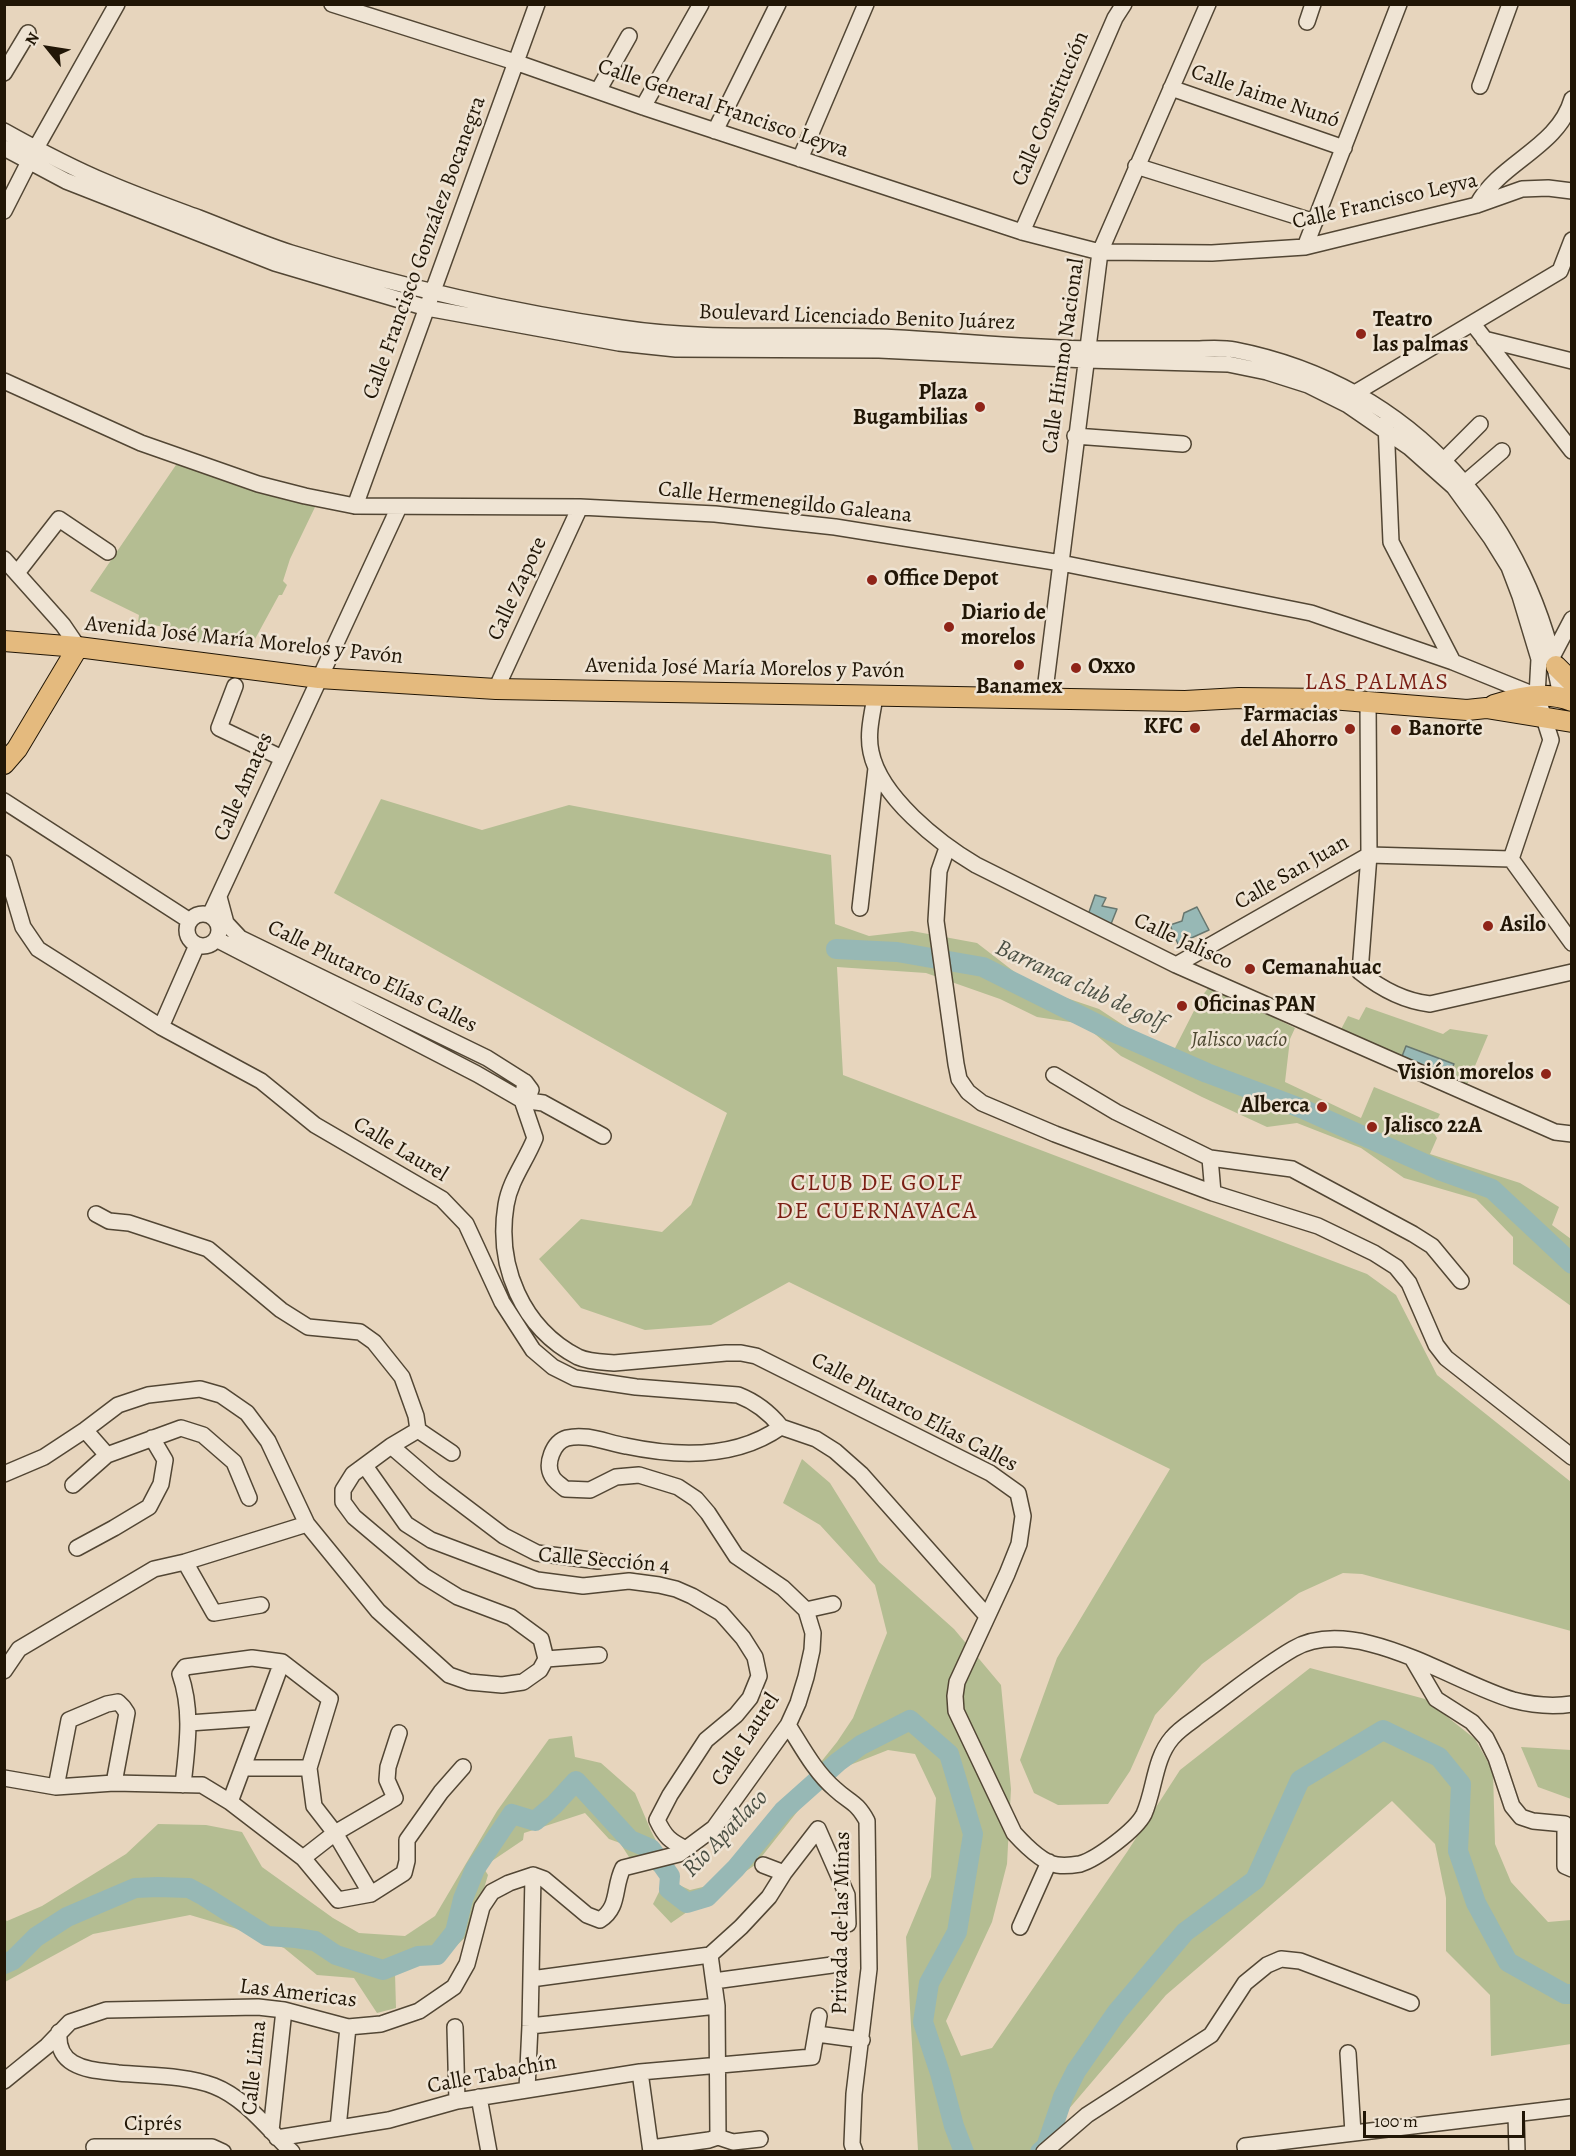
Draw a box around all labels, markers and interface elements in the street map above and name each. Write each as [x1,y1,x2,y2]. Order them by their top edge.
north arrow [18,18,78,78]
text: N [20,28,45,50]
street label: Calle Constitución [1007,28,1095,190]
street label: Calle General Francisco Leyva [594,54,852,164]
street label: Calle Jaime Nunó [1187,59,1343,135]
street label: Calle Francisco González Bocanegra [358,93,492,403]
street label: Calle Francisco Leyva [1290,168,1480,236]
street label: Calle Himno Nacional [1037,257,1091,455]
street label: Boulevard Licenciado Benito Juárez [698,299,1016,337]
place label: Teatro las palmas [1373,308,1468,360]
marker: Teatro las palmas [1354,327,1368,341]
place label: Plaza Bugambilias [853,381,968,433]
marker: Plaza Bugambilias [973,400,987,414]
street label: Calle Hermenegildo Galeana [657,477,913,529]
street label: Calle Zapote [482,533,554,645]
place label: Office Depot [884,567,999,593]
marker: Office Depot [865,573,879,587]
place label: Diario de morelos [961,601,1046,652]
street label: Avenida José María Morelos y Pavón [84,611,404,671]
marker: Diario de morelos [942,620,956,634]
street label: Avenida José María Morelos y Pavón [585,653,905,685]
place label: Oxxo [1088,655,1136,681]
marker: Banamex [1012,658,1026,672]
marker: Oxxo [1069,661,1083,675]
district label: LAS PALMAS [1304,669,1450,697]
place label: Banamex [976,675,1062,701]
place label: Farmacias del Ahorro [1240,703,1338,754]
place label: KFC [1144,715,1183,741]
place label: Banorte [1408,717,1483,743]
marker: KFC [1188,721,1202,735]
marker: Farmacias del Ahorro [1343,722,1357,736]
marker: Banorte [1389,723,1403,737]
street label: Calle Amates [208,729,280,845]
street label: Calle San Juan [1230,830,1354,916]
street label: Calle Jalisco [1129,908,1237,976]
place label: Asilo [1500,913,1546,939]
street label: Calle Plutarco Elías Calles [263,915,481,1039]
marker: Asilo [1481,919,1495,933]
water label: Barranca club de golf [990,934,1170,1038]
place label: Cemanahuac [1262,956,1381,982]
marker: Cemanahuac [1243,962,1257,976]
place label: Oficinas PAN [1194,993,1316,1019]
marker: Oficinas PAN [1175,999,1189,1013]
park label: Jalisco vacío [1191,1028,1287,1054]
place label: Visión morelos [1397,1061,1534,1087]
marker: Visión morelos [1539,1067,1553,1081]
place label: Alberca [1240,1094,1310,1120]
marker: Alberca [1315,1100,1329,1114]
street label: Calle Laurel [348,1111,452,1189]
place label: Jalisco 22A [1384,1114,1482,1140]
marker: Jalisco 22A [1365,1120,1379,1134]
district label: CLUB DE GOLF DE CUERNAVACA [776,1170,978,1226]
street label: Calle Plutarco Elías Calles [806,1347,1022,1479]
street label: Calle Sección 4 [537,1542,671,1580]
street label: Calle Laurel [706,1688,786,1792]
water label: Rio Apatlaco [677,1784,775,1884]
street label: Privada de las Minas [827,1831,857,2015]
street label: Las Americas [238,1974,358,2014]
street label: Calle Lima [237,2019,273,2117]
street label: Calle Tabachín [425,2050,559,2100]
scale bar [1366,2099,1528,2137]
text: 100 m [1374,2109,1418,2133]
street label: Ciprés [124,2112,182,2138]

